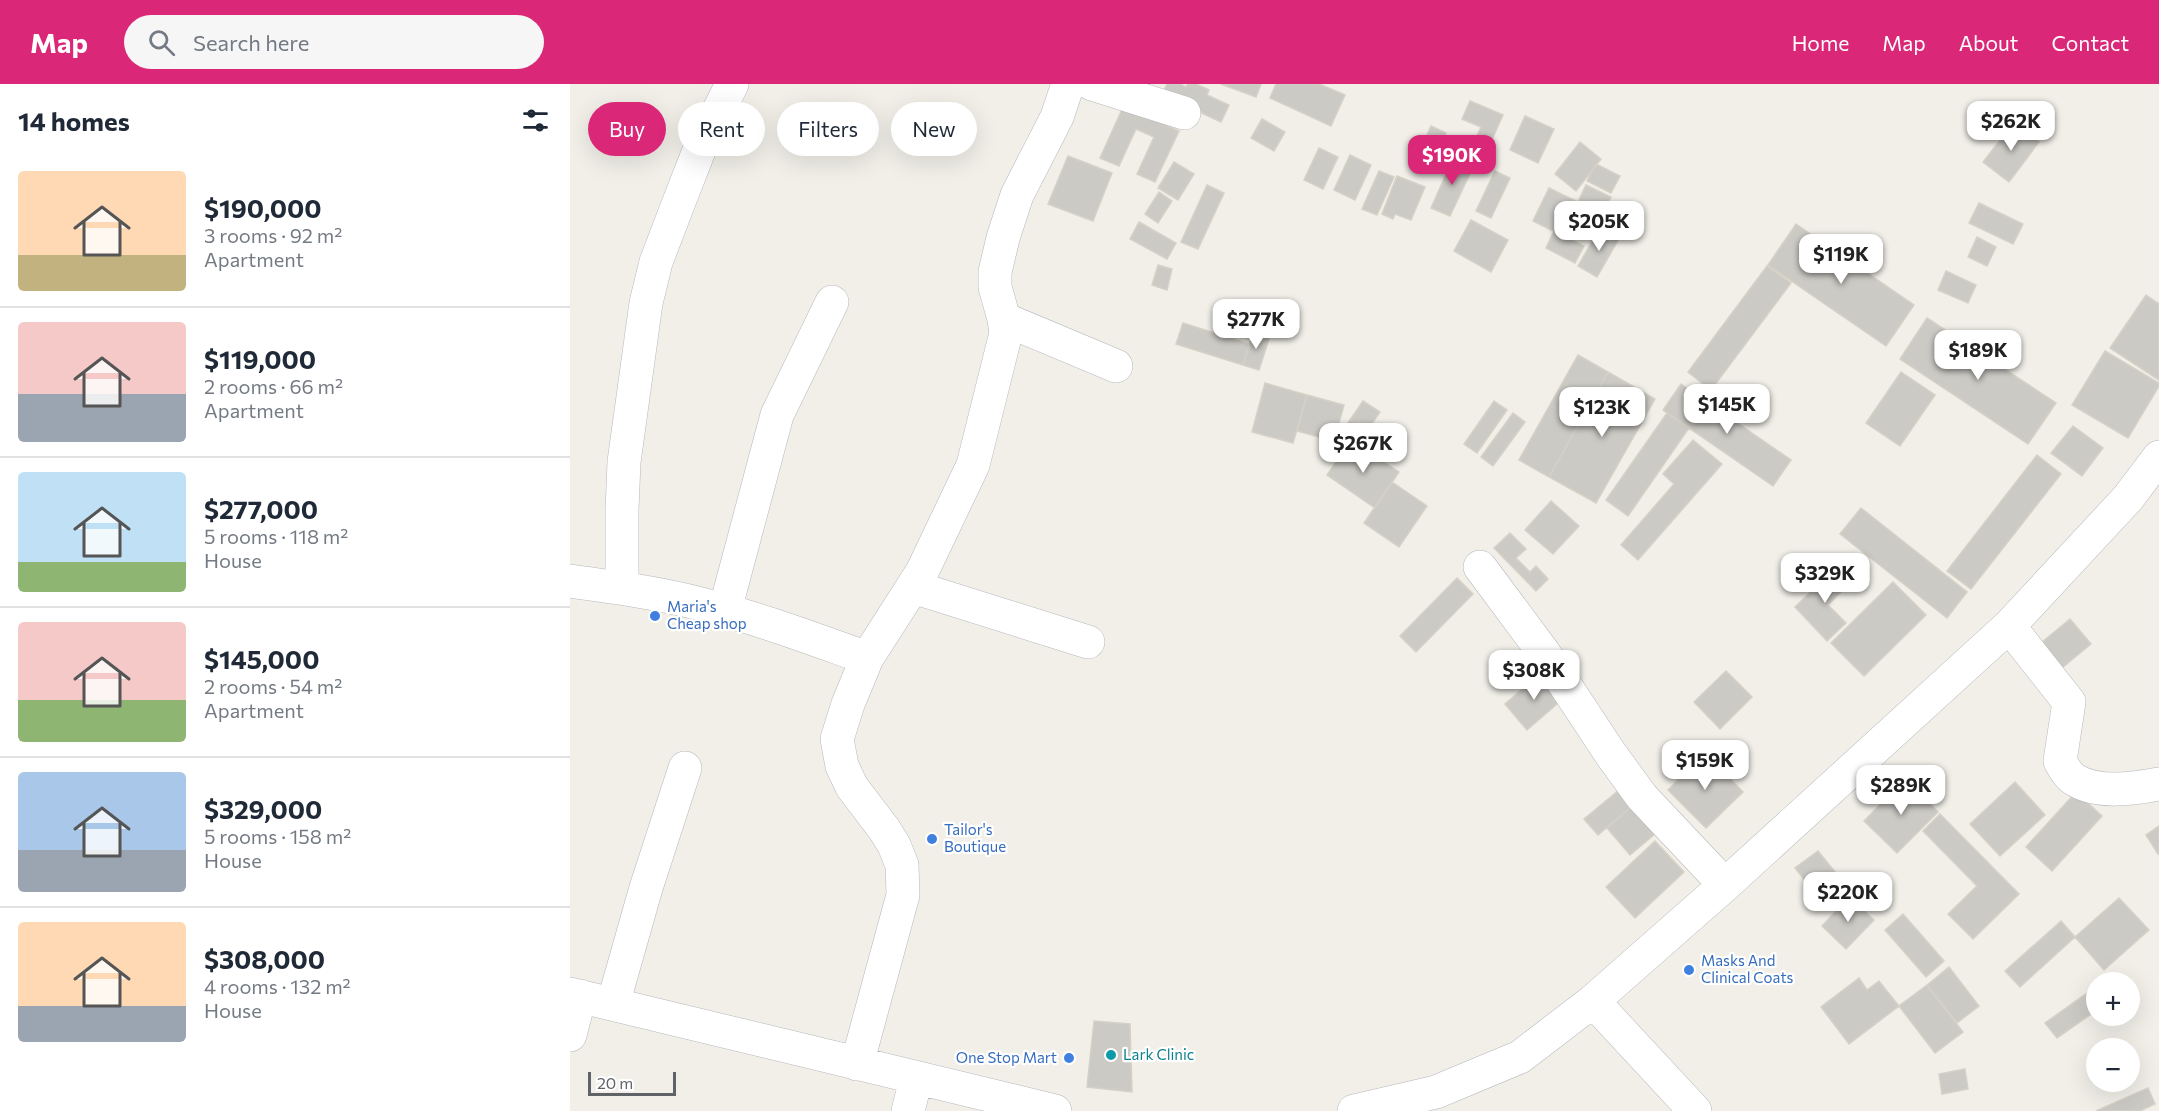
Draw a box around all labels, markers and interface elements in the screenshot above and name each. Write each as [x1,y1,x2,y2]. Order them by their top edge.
search box [124,15,544,69]
text: Map [30,25,88,59]
icon: search [145,26,178,59]
text: Search here [193,29,309,56]
text: Home [1792,30,1849,55]
text: Map [1882,30,1926,55]
text: About [1959,30,2018,55]
text: Contact [2051,30,2129,55]
pin: $262K [1969,101,2053,152]
chip: Buy [588,102,666,156]
chip: Rent [678,102,765,156]
chip: Filters [777,102,879,156]
chip: New [891,102,977,156]
icon: filters [519,104,552,137]
text: 14 homes [18,105,130,136]
text: $262K [1981,108,2041,132]
pin: $190K [1410,135,1494,186]
text: $190K [1422,142,1482,166]
text: $190,000 [204,192,322,223]
icon: home [66,195,138,267]
pin: $205K [1557,201,1641,252]
text: $205K [1568,208,1630,232]
text: 3 rooms · 92 m² [204,223,342,247]
pin: $119K [1799,234,1883,285]
text: $119K [1813,241,1869,265]
text: Apartment [204,247,304,271]
pin: $277K [1214,299,1298,350]
text: $277K [1227,306,1285,330]
pin: $189K [1936,330,2020,381]
text: $189K [1948,337,2008,361]
text: $119,000 [204,343,316,374]
icon: home [66,346,138,418]
text: 2 rooms · 66 m² [204,374,343,398]
pin: $145K [1685,384,1769,435]
pin: $123K [1560,387,1644,438]
text: $145K [1698,391,1756,415]
text: $123K [1573,394,1631,418]
text: Apartment [204,398,304,422]
pin: $267K [1321,423,1405,474]
text: $267K [1333,430,1393,454]
text: $277,000 [204,493,318,524]
icon: home [66,496,138,568]
text: 5 rooms · 118 m² [204,524,348,548]
text: House [204,548,262,572]
pin: $329K [1783,553,1867,604]
text: $329K [1795,560,1855,584]
place label: Maria's Cheap shop [667,597,747,632]
marker: Maria's Cheap shop [648,609,662,623]
text: $145,000 [204,643,319,674]
icon: home [66,646,138,718]
pin: $308K [1492,650,1576,701]
text: $308K [1503,657,1565,681]
text: 2 rooms · 54 m² [204,674,342,698]
text: Apartment [204,698,304,722]
pin: $159K [1663,740,1747,791]
text: $159K [1676,747,1734,771]
pin: $289K [1859,765,1943,816]
text: $289K [1870,772,1932,796]
text: $329,000 [204,793,322,824]
icon: home [66,796,138,868]
place label: Tailor's Boutique [944,820,1006,855]
text: 5 rooms · 158 m² [204,824,351,848]
marker: Tailor's Boutique [925,832,939,846]
text: House [204,848,262,872]
pin: $220K [1806,872,1890,923]
text: $220K [1817,879,1879,903]
text: $308,000 [204,943,325,974]
icon: home [66,946,138,1018]
place label: Masks And Clinical Coats [1701,951,1794,986]
marker: Masks And Clinical Coats [1682,963,1696,977]
map controls [2086,972,2140,1092]
button: + [2086,972,2140,1026]
text: 4 rooms · 132 m² [204,974,351,998]
text: House [204,998,262,1022]
button: − [2086,1038,2140,1092]
place label: Lark Clinic [1123,1045,1194,1063]
place label: One Stop Mart [956,1048,1057,1066]
marker: Lark Clinic [1104,1048,1118,1062]
marker: One Stop Mart [1062,1051,1076,1065]
scale bar [588,1069,676,1096]
text: 20 m [597,1073,633,1092]

